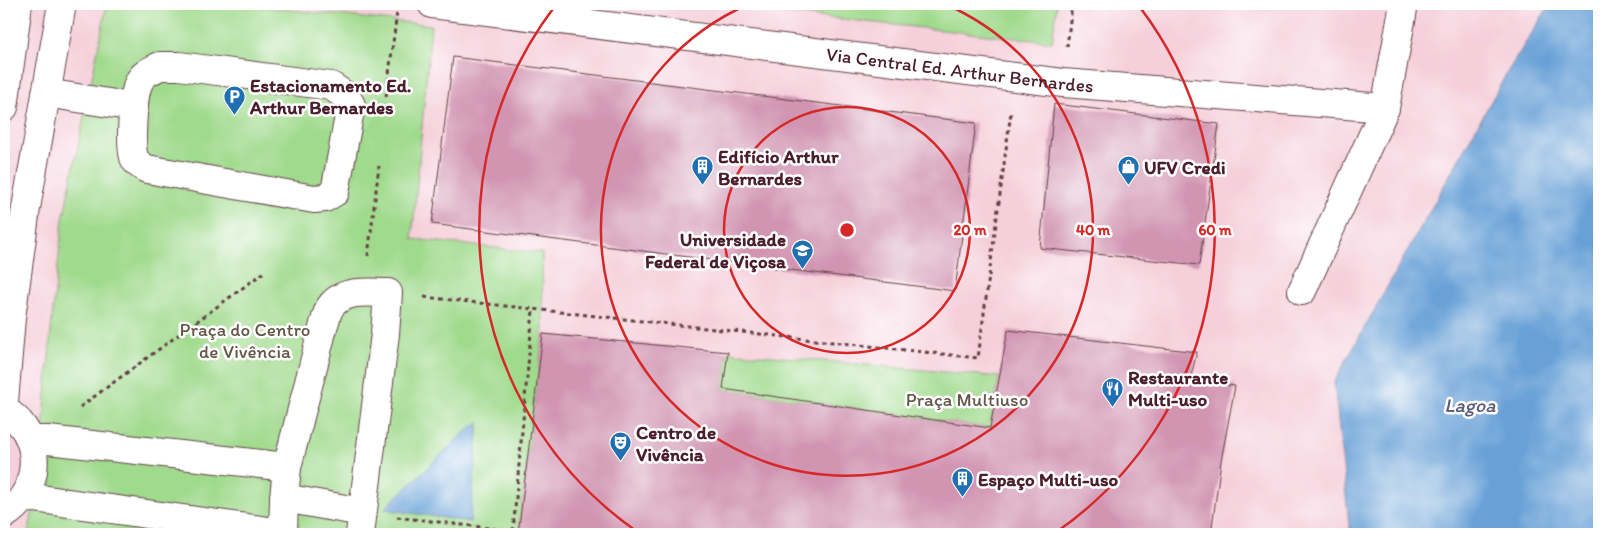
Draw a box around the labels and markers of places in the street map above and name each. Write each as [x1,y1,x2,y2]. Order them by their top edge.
place label: Estacionamento Ed. Arthur Bernardes [249,74,412,119]
parking icon: Estacionamento Ed. Arthur Bernardes [222,84,246,115]
place label: Edifício Arthur Bernardes [718,145,839,190]
building icon: Edifício Arthur Bernardes [690,155,714,186]
shop icon: UFV Credi [1116,155,1140,186]
place label: UFV Credi [1144,156,1226,179]
centre of rings [838,221,856,239]
place label: Universidade Federal de Viçosa [645,228,787,273]
school or university icon: Universidade Federal de Viçosa [790,238,814,269]
place label: Restaurante Multi-uso [1128,366,1228,411]
restaurant icon: Restaurante Multi-uso [1100,376,1124,407]
place label: Centro de Vivência [636,421,716,466]
theatre icon: Centro de Vivência [608,431,632,462]
building icon: Espaço Multi-uso [950,467,974,498]
place label: Espaço Multi-uso [978,468,1118,491]

